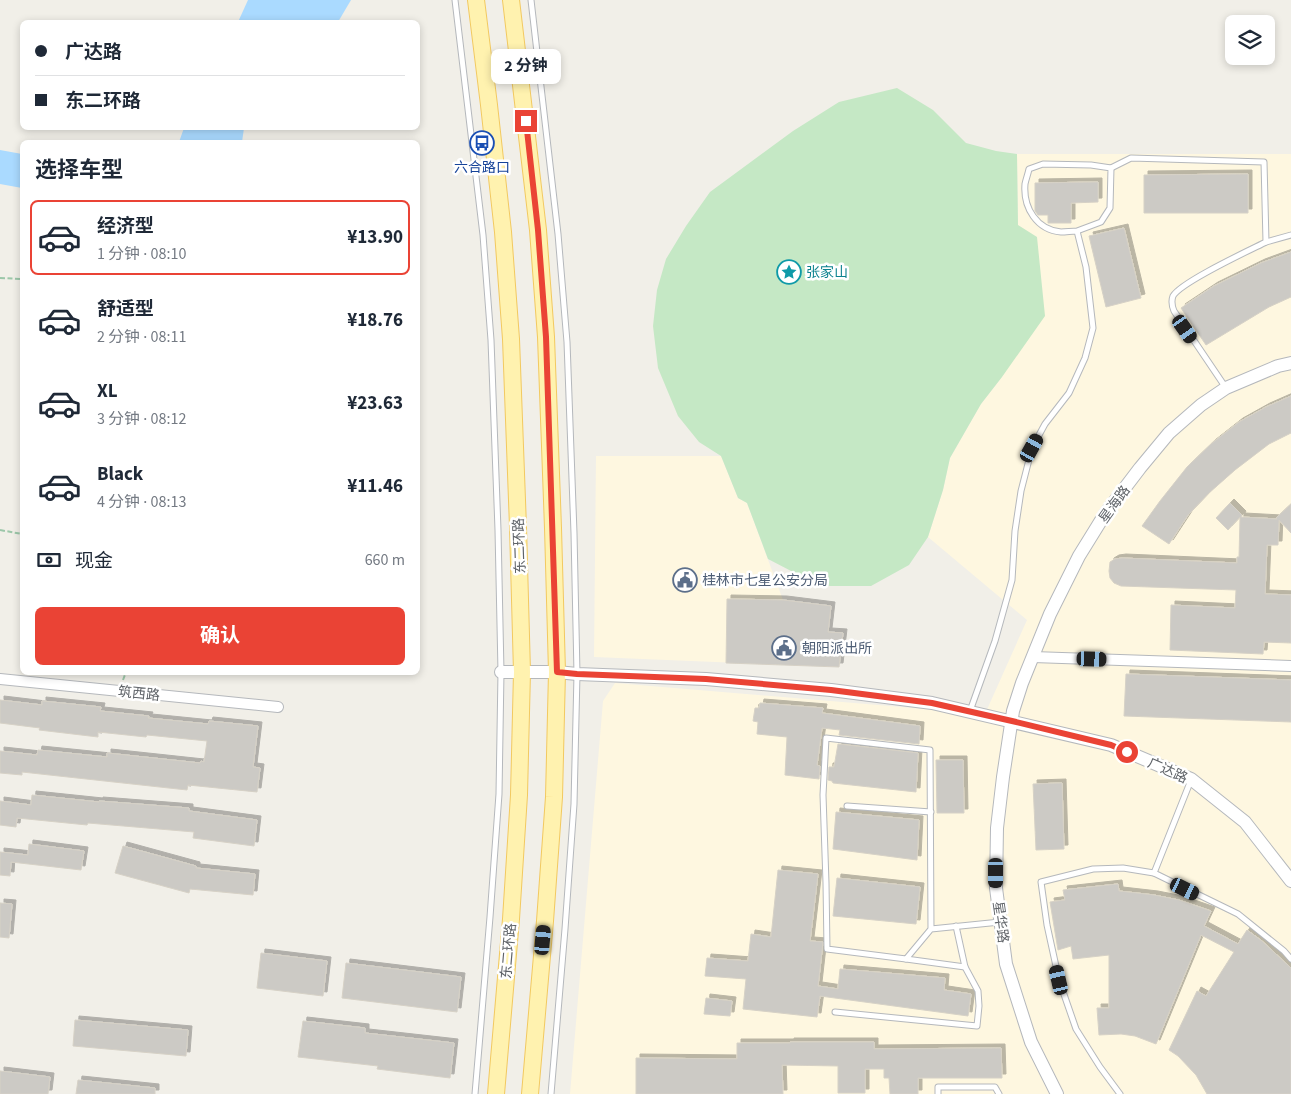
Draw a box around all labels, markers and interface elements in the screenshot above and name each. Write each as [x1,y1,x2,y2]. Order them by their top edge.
map controls [1225,15,1275,65]
button: layers [1225,15,1275,65]
text: 广达路 [65,39,122,66]
callout: 2 分钟 [491,48,561,84]
text: 2 分钟 [504,55,548,77]
text: 东二环路 [65,88,141,115]
route end [515,110,537,132]
bus stop icon: 六合路口 [469,130,495,156]
text: 选择车型 [35,154,123,186]
place label: 六合路口 [454,158,510,178]
text: 经济型 [97,213,154,240]
icon: car [37,215,82,260]
text: ¥13.90 [347,224,403,251]
text: 1 分钟 · 08:10 [97,243,186,265]
place icon: 张家山 [776,259,802,285]
place label: 张家山 [806,263,848,283]
text: 舒适型 [97,296,154,323]
icon: car [37,298,82,343]
text: ¥18.76 [347,307,403,334]
car [1170,312,1199,346]
text: 2 分钟 · 08:11 [97,326,186,348]
text: XL [97,378,118,405]
icon: car [37,381,82,426]
text: ¥23.63 [347,390,403,417]
text: 3 分钟 · 08:12 [97,408,186,430]
car [1018,431,1045,465]
text: Black [97,461,143,488]
icon: car [37,464,82,509]
text: ¥11.46 [347,473,403,500]
street label: 星海路 [1094,482,1135,527]
text: 4 分钟 · 08:13 [97,491,186,513]
street label: 东二环路 [509,518,531,574]
icon: cash [35,546,63,574]
text: 现金 [75,548,113,575]
text: 660 m [365,549,405,571]
public building icon: 桂林市七星公安分局 [672,567,698,593]
place label: 桂林市七星公安分局 [702,571,828,591]
button: 确认 [35,607,405,665]
public building icon: 朝阳派出所 [771,635,797,661]
place label: 朝阳派出所 [802,639,872,659]
car [1076,651,1107,667]
street label: 筑西路 [117,682,161,706]
route start [1116,741,1138,763]
street label: 广达路 [1144,753,1191,789]
car [988,858,1003,888]
car [1168,876,1201,902]
street label: 星华路 [987,900,1013,944]
street label: 东二环路 [497,922,521,980]
car [534,924,551,956]
car [1048,964,1069,996]

